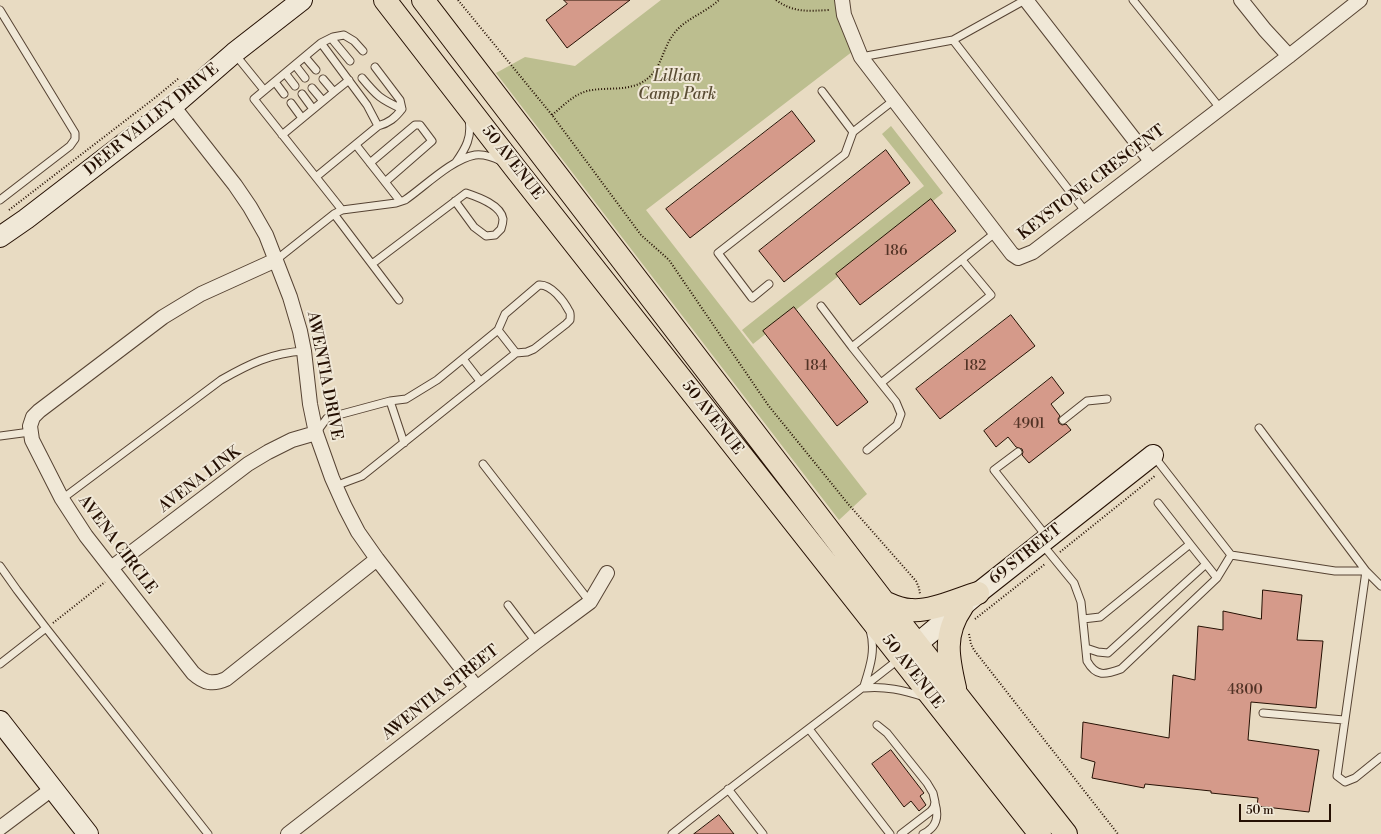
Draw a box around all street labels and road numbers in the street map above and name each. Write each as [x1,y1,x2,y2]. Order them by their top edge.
street label: DEER VALLEY DRIVE [81,60,223,180]
street label: KEYSTONE CRESCENT [1015,121,1169,245]
street label: 50 AVENUE [477,122,547,204]
street label: AWENTIA DRIVE [302,310,346,442]
street label: 50 AVENUE [677,377,747,459]
street label: AVENA LINK [155,443,245,517]
street label: AVENA CIRCLE [74,492,160,598]
street label: 69 STREET [986,521,1066,589]
street label: 50 AVENUE [877,631,947,713]
street label: AWENTIA STREET [379,641,503,745]

